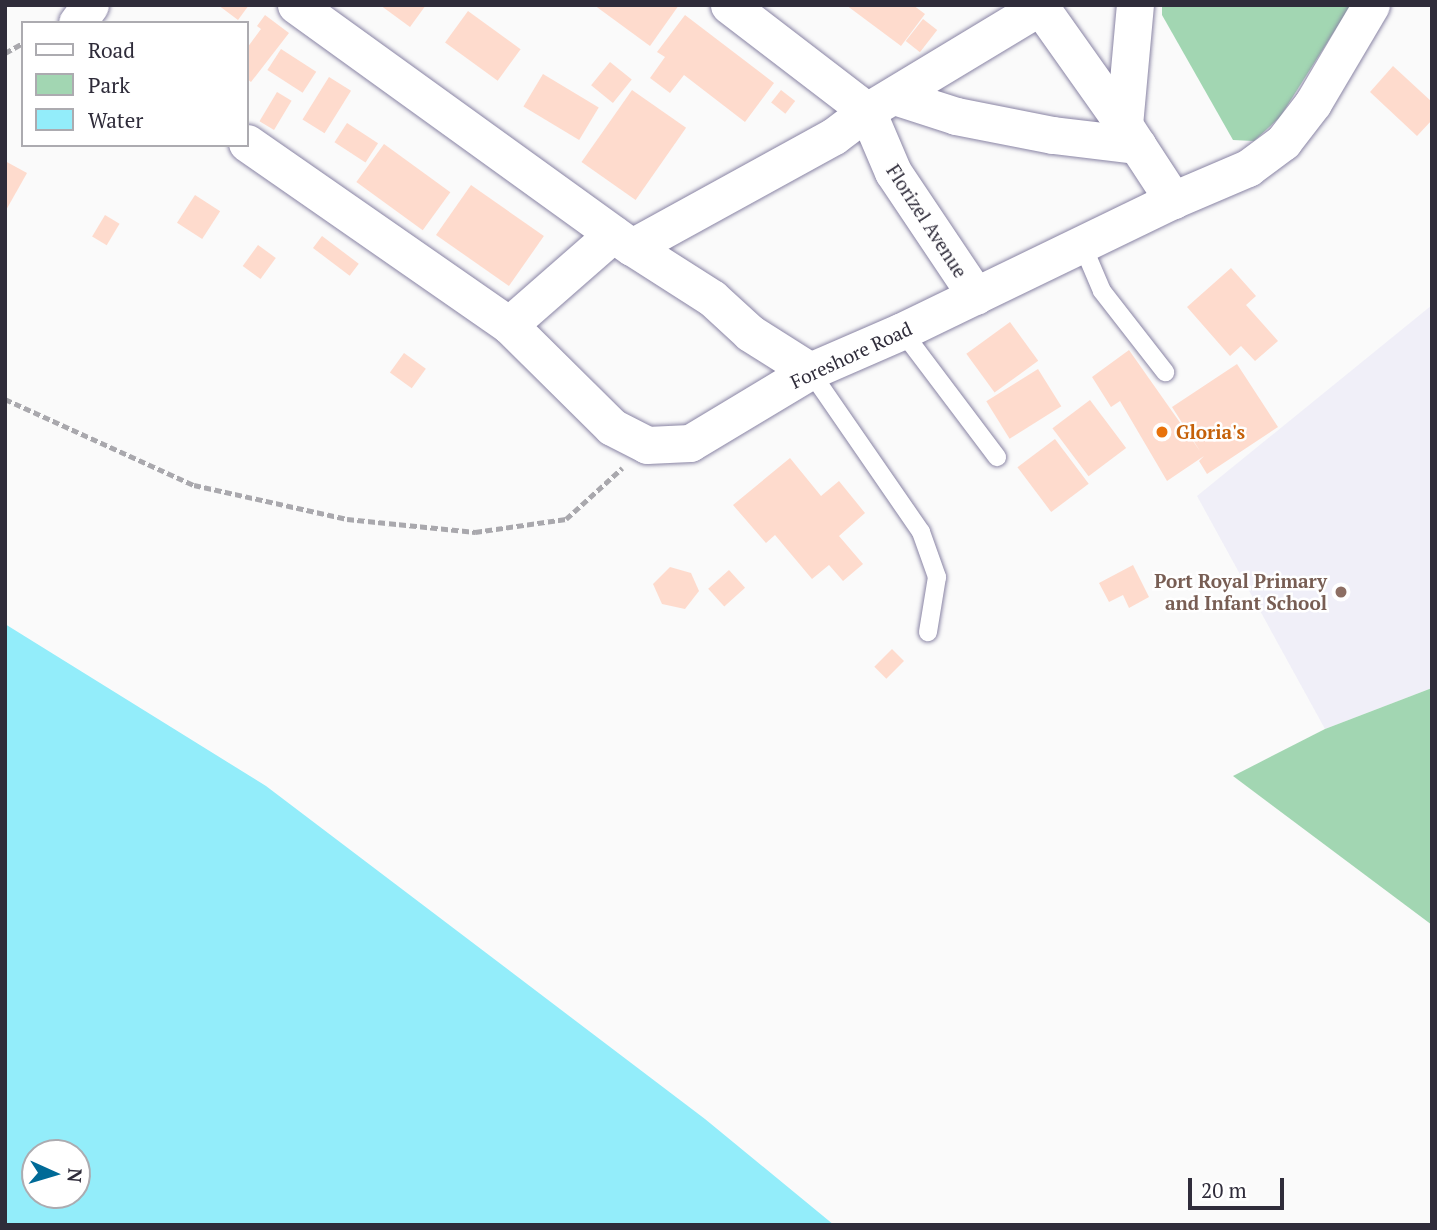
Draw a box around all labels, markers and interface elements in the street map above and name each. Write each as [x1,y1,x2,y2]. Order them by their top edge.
legend [21,21,248,147]
text: Road [88,36,135,64]
text: Park [88,71,130,99]
text: Water [88,106,143,134]
street label: Florizel Avenue [882,160,972,282]
street label: Foreshore Road [787,317,915,393]
place label: Gloria's [1176,421,1245,443]
marker: Gloria's [1154,424,1170,440]
place label: Port Royal Primary and Infant School [1154,570,1327,614]
marker: Port Royal Primary and Infant School [1333,584,1349,600]
north arrow [21,1139,91,1209]
scale bar [1192,1164,1288,1208]
text: N [62,1167,88,1183]
text: 20 m [1201,1176,1247,1204]

